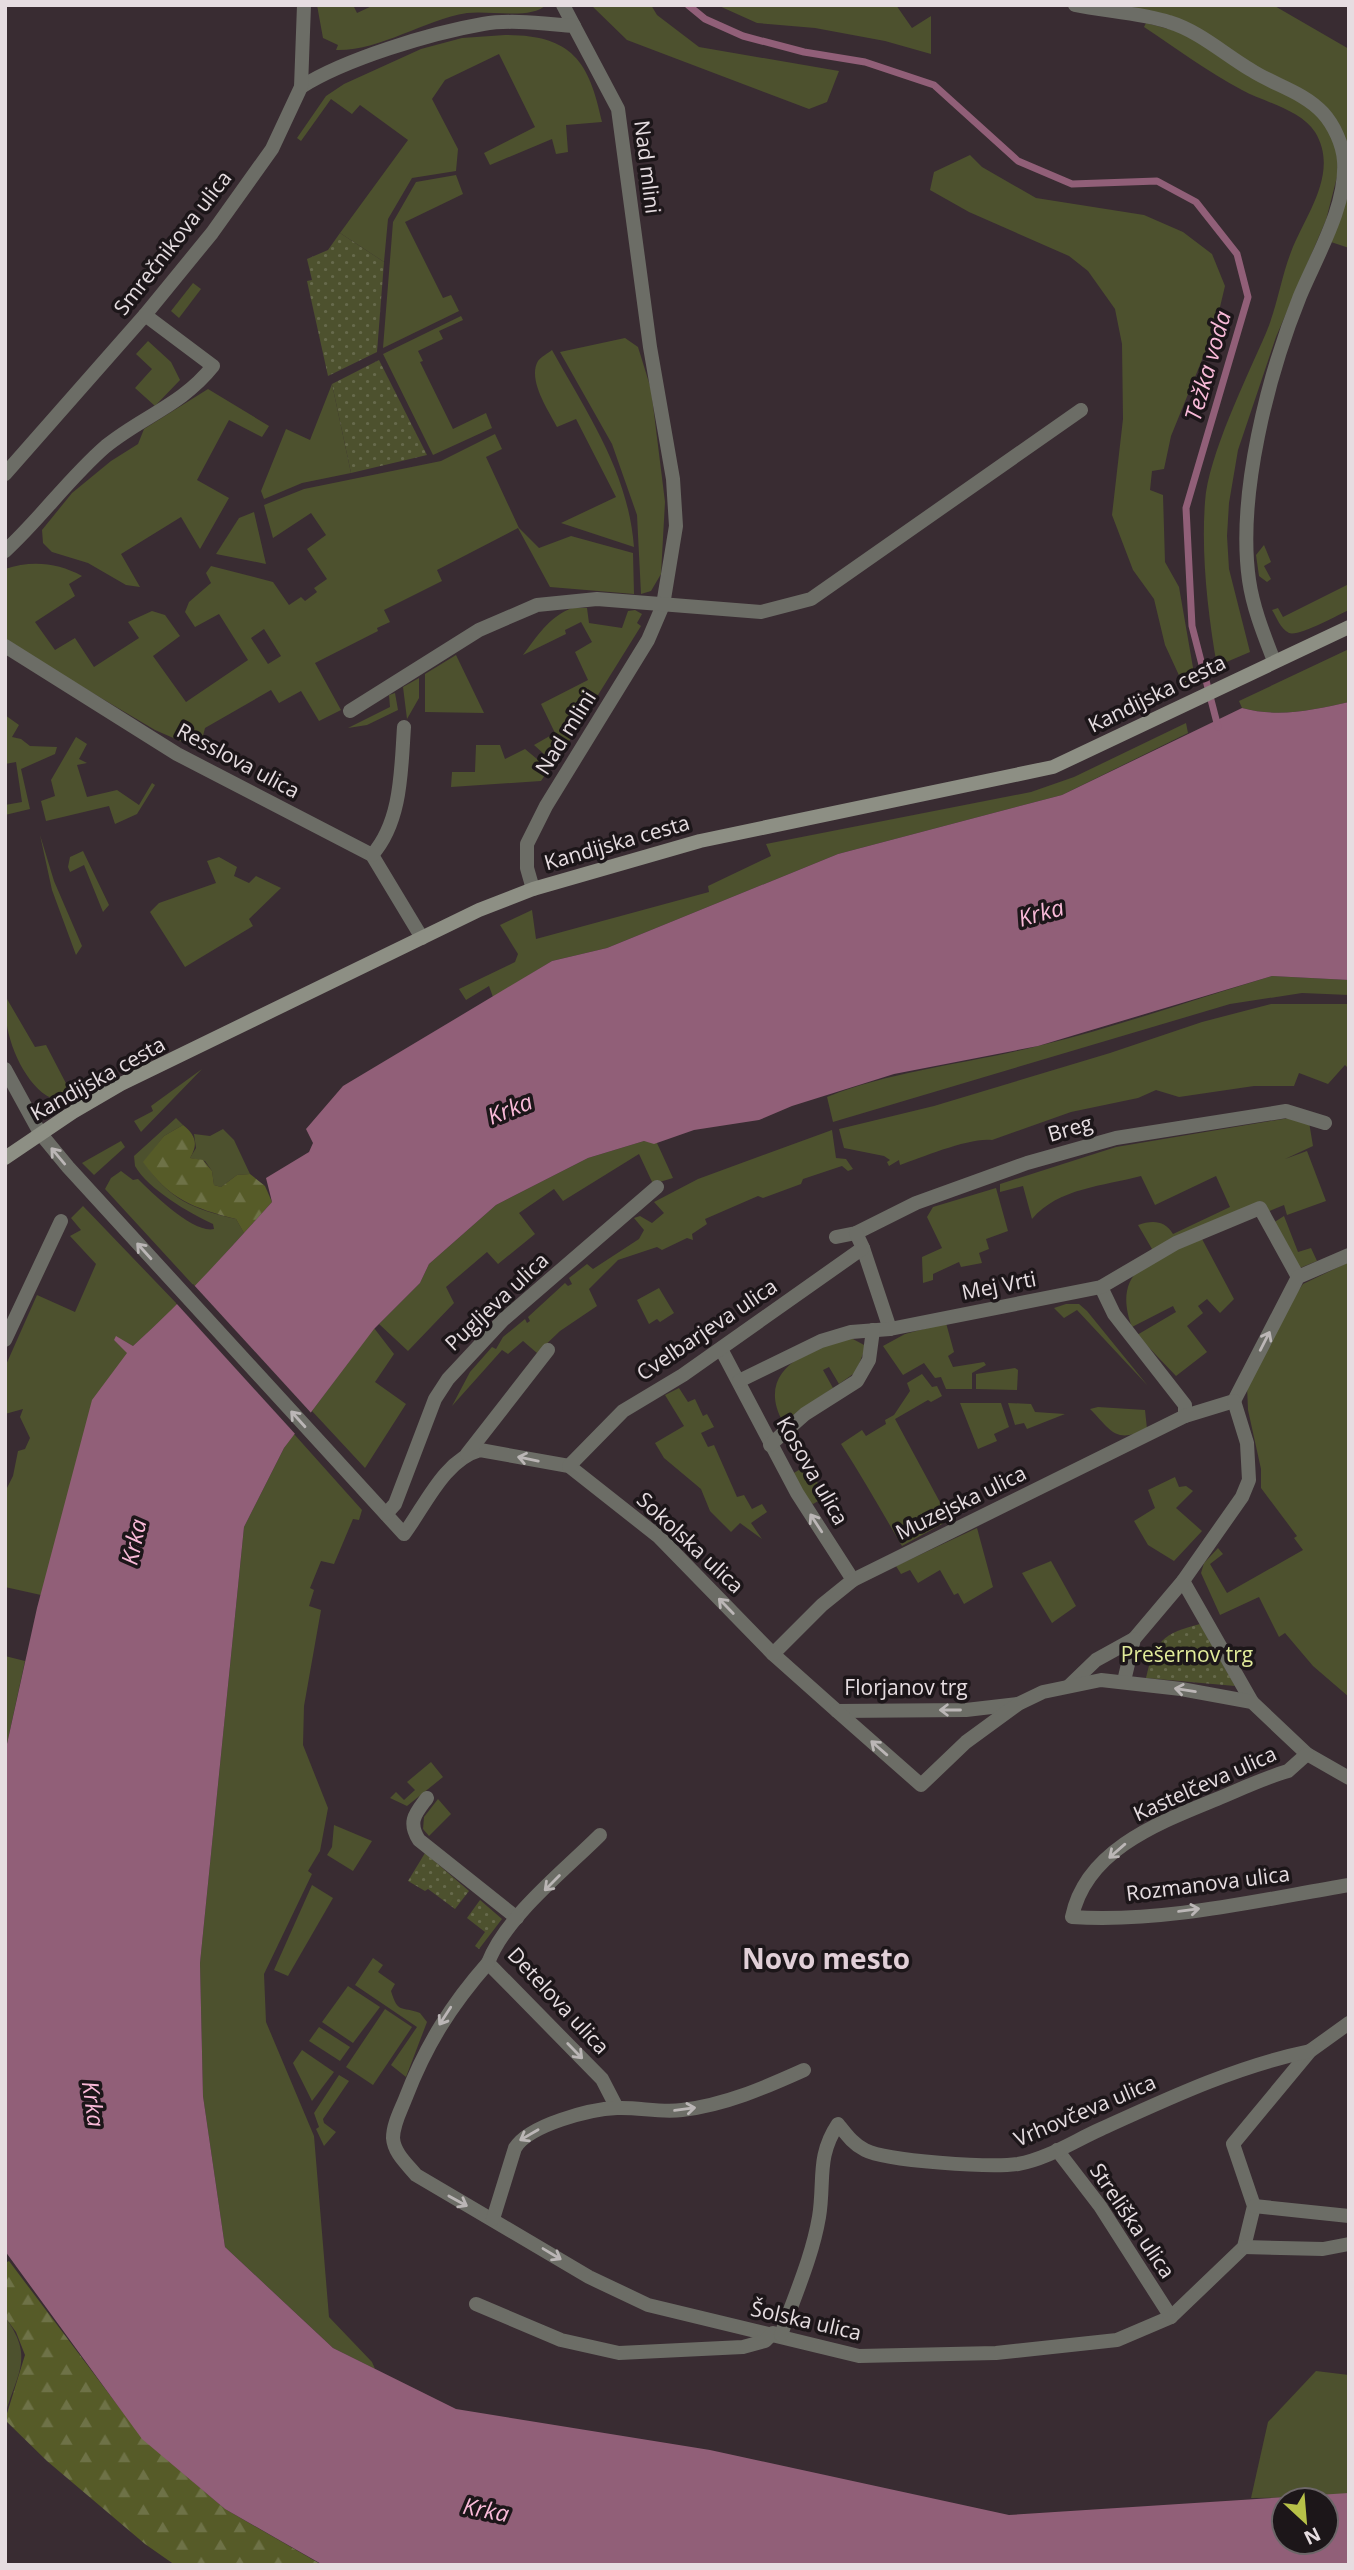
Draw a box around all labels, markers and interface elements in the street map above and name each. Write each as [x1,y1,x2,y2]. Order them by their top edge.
street label: Nad mlini [628,119,668,215]
street label: Smrečnikova ulica [107,164,237,320]
water label: Težka voda [1176,307,1238,425]
street label: Kandijska cesta [1083,648,1230,739]
street label: Nad mlini [528,685,602,780]
street label: Resslova ulica [172,716,305,804]
street label: Kandijska cesta [541,808,693,876]
water label: Krka [1014,890,1067,934]
street label: Kandijska cesta [25,1030,170,1127]
water label: Krka [482,1085,537,1132]
street label: Breg [1044,1108,1095,1148]
one-way arrow [50,1147,66,1165]
one-way arrow [136,1243,153,1260]
street label: Pugljeva ulica [438,1246,554,1357]
street label: Mej Vrti [959,1264,1038,1306]
street label: Cvelbarjeva ulica [631,1272,782,1387]
one-way arrow [1259,1331,1273,1352]
one-way arrow [289,1411,306,1428]
street label: Kosova ulica [770,1411,855,1530]
one-way arrow [517,1452,540,1465]
street label: Muzejska ulica [891,1458,1031,1546]
street label: Sokolska ulica [631,1485,750,1599]
one-way arrow [808,1513,822,1533]
water label: Krka [113,1516,153,1568]
one-way arrow [717,1597,734,1614]
park label: Prešernov trg [1121,1640,1253,1668]
street label: Florjanov trg [844,1673,968,1701]
one-way arrow [1174,1683,1197,1696]
one-way arrow [939,1703,962,1717]
street label: Kastelčeva ulica [1129,1739,1281,1827]
one-way arrow [870,1740,888,1756]
one-way arrow [1108,1843,1126,1859]
street label: Rozmanova ulica [1124,1859,1291,1907]
one-way arrow [544,1875,561,1892]
one-way arrow [1177,1904,1200,1917]
district label: Novo mesto [742,1939,910,1977]
street label: Detelova ulica [502,1941,616,2060]
one-way arrow [438,2005,452,2025]
one-way arrow [566,2042,583,2059]
street label: Vrhovčeva ulica [1009,2068,1160,2153]
water label: Krka [75,2079,113,2129]
one-way arrow [673,2102,696,2115]
one-way arrow [520,2128,540,2142]
street label: Streliška ulica [1084,2157,1182,2284]
one-way arrow [447,2195,468,2208]
one-way arrow [541,2248,561,2262]
street label: Šolska ulica [748,2294,864,2346]
north arrow [1270,2486,1340,2556]
water label: Krka [460,2489,512,2529]
text: N [1300,2521,1325,2551]

